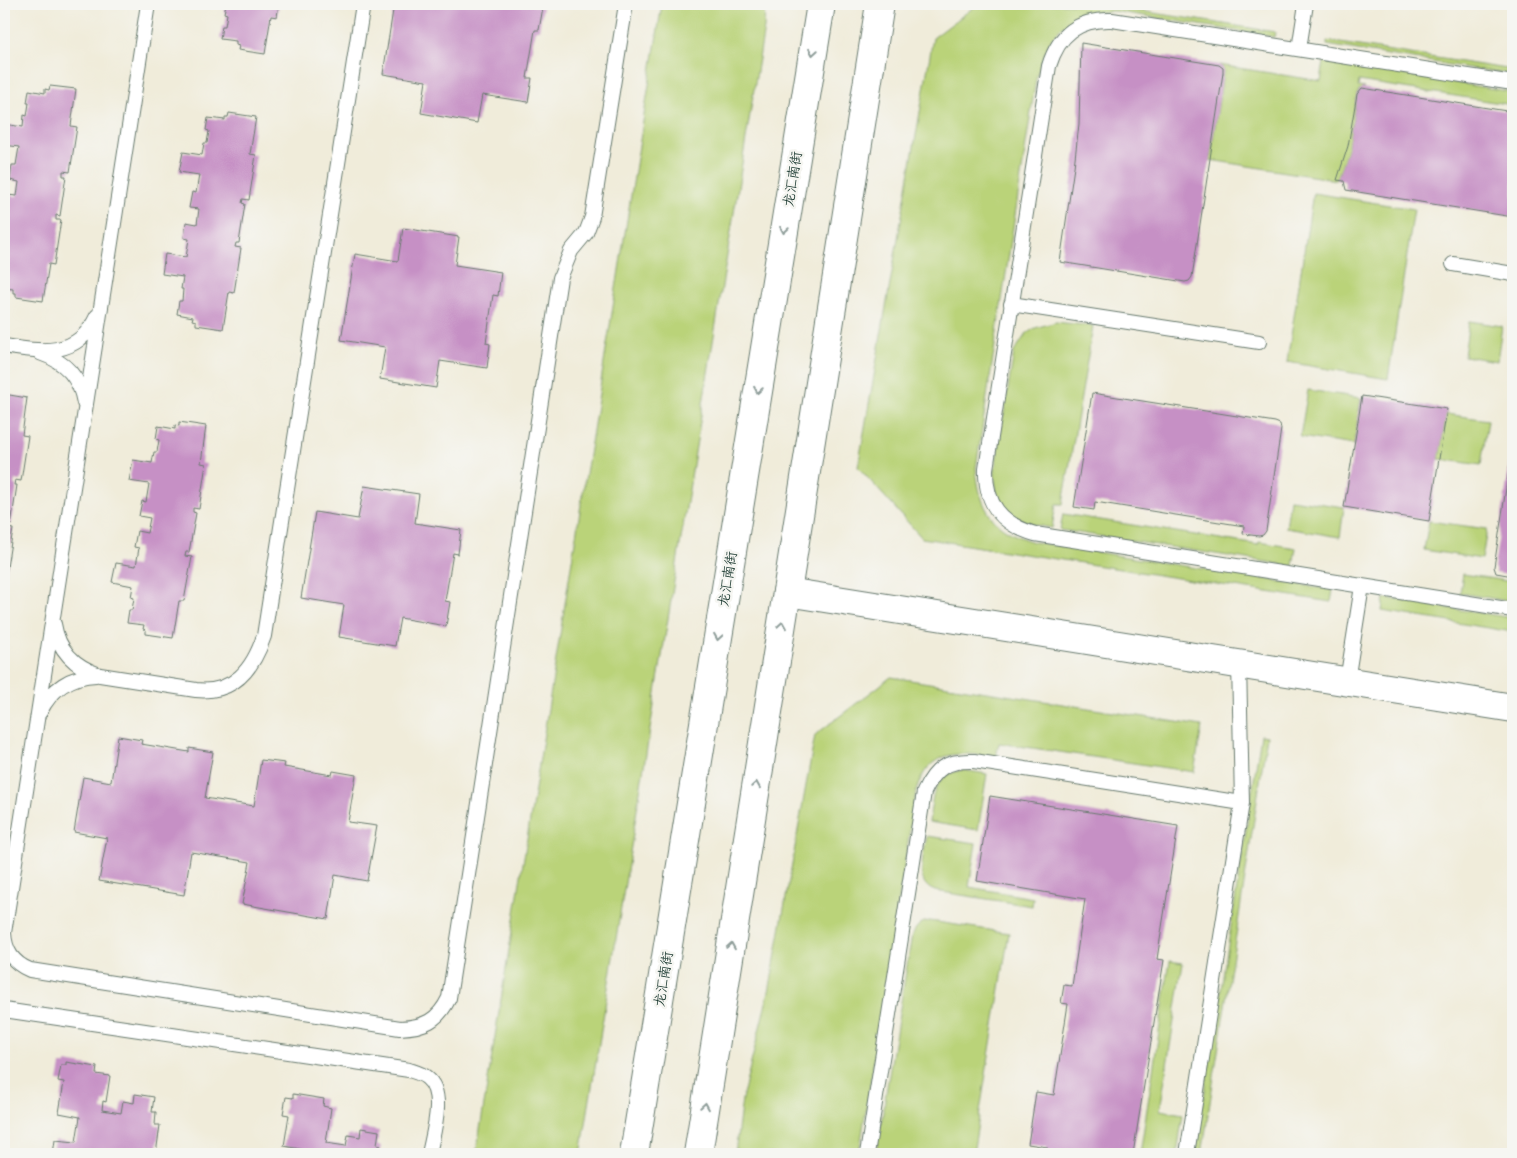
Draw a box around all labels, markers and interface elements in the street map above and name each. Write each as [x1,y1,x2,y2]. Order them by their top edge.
one-way arrow [808,48,818,56]
street label: 龙汇南街 [778,150,805,208]
one-way arrow [779,226,790,234]
one-way arrow [753,386,764,394]
street label: 龙汇南街 [713,550,740,608]
one-way arrow [776,620,787,628]
one-way arrow [713,633,724,641]
one-way arrow [751,781,761,789]
one-way arrow [725,941,736,949]
street label: 龙汇南街 [649,950,676,1008]
one-way arrow [700,1102,710,1110]

